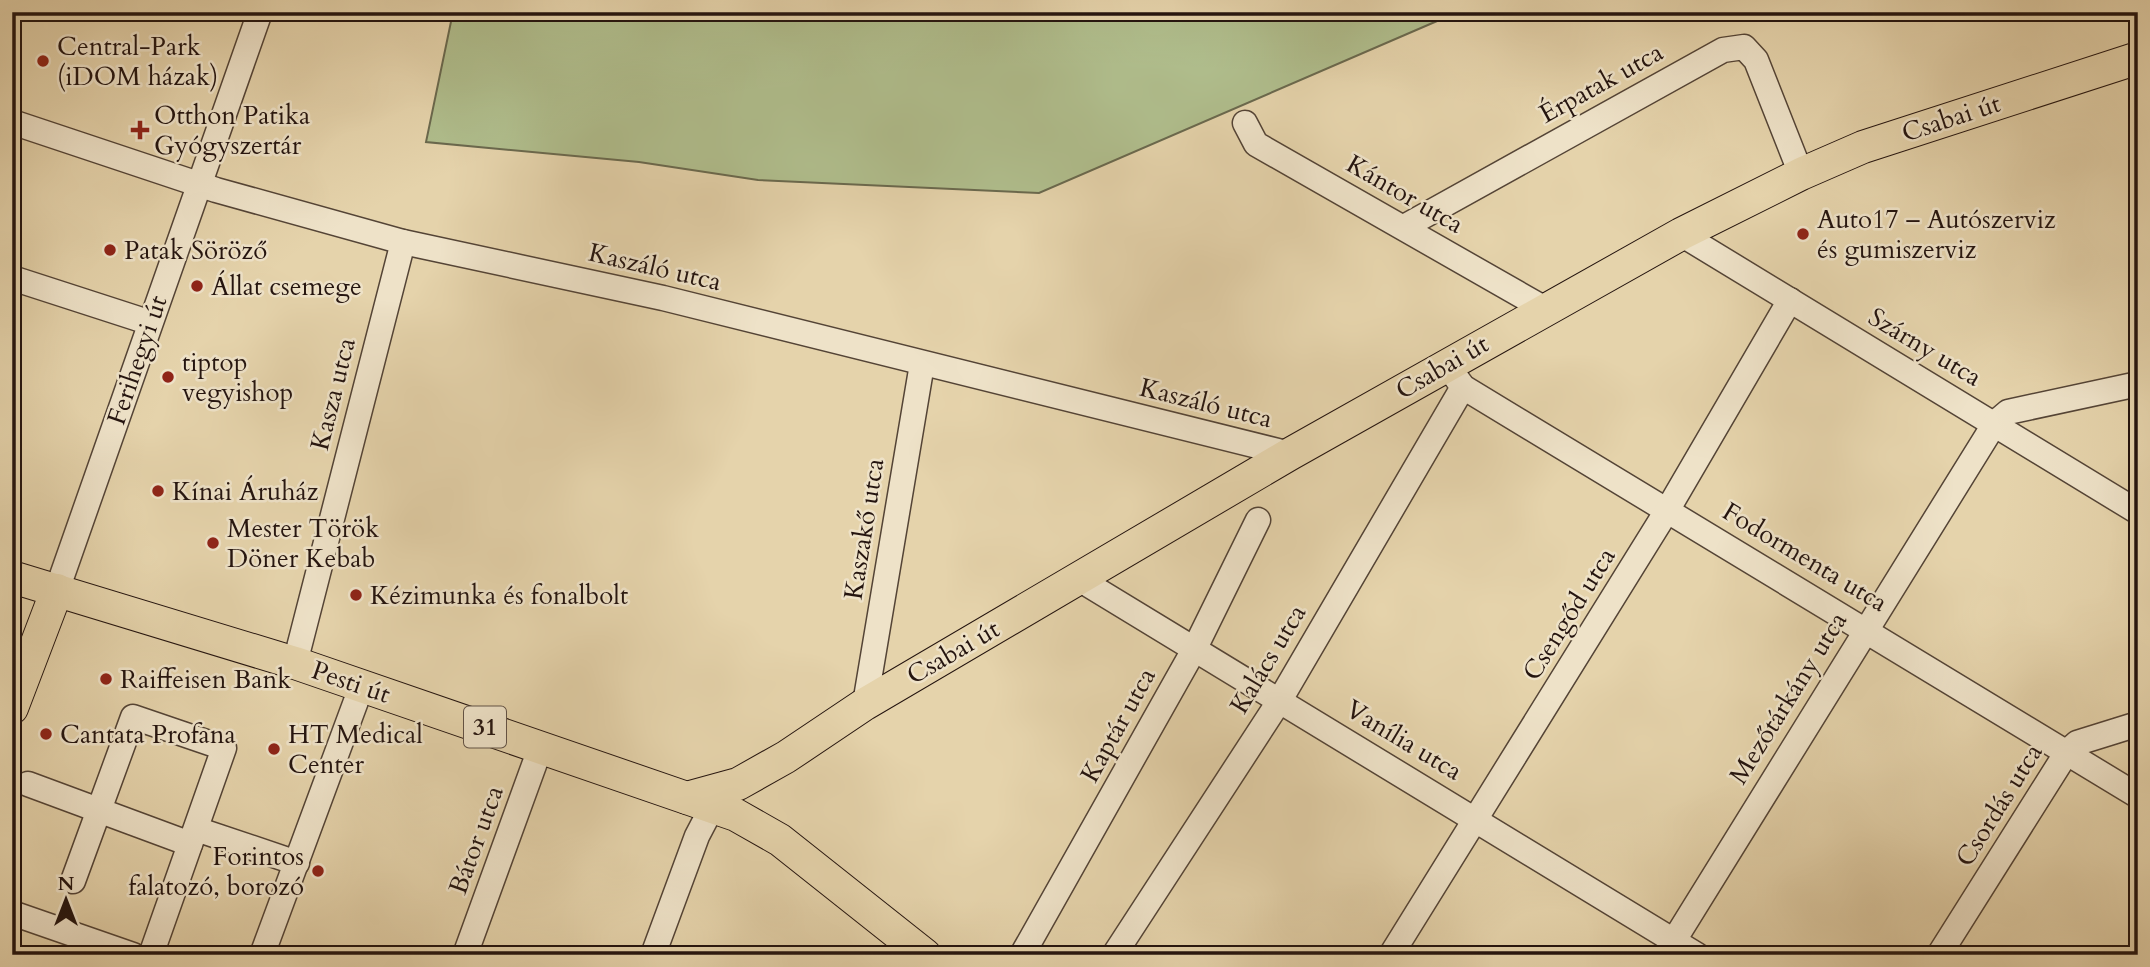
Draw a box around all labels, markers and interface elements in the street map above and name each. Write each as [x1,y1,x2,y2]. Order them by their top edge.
place label: Central-Park (iDOM házak) [57,29,218,94]
street label: Érpatak utca [1533,35,1669,131]
marker: Central-Park (iDOM házak) [35,53,51,69]
street label: Csabai út [1897,86,2005,150]
place label: Otthon Patika Gyógyszertár [154,98,310,163]
marker: Otthon Patika Gyógyszertár [132,122,148,138]
street label: Kántor utca [1340,146,1470,242]
place label: Auto17 – Autószerviz és gumiszerviz [1817,202,2056,267]
marker: Auto17 – Autószerviz és gumiszerviz [1795,226,1811,242]
place label: Patak Söröző [124,233,267,268]
street label: Kaszáló utca [585,235,725,299]
marker: Patak Söröző [102,242,118,258]
place label: Állat csemege [211,269,362,304]
marker: Állat csemege [189,278,205,294]
street label: Ferihegyi út [99,291,175,429]
street label: Szárny utca [1862,299,1988,395]
street label: Csabai út [1389,326,1495,408]
street label: Kasza utca [302,334,364,454]
place label: tiptop vegyishop [182,345,293,410]
marker: tiptop vegyishop [160,369,176,385]
street label: Kaszáló utca [1136,370,1276,436]
street label: Kaszakő utca [836,456,892,602]
place label: Kínai Áruház [172,474,319,509]
marker: Kínai Áruház [150,483,166,499]
street label: Fodormenta utca [1716,494,1894,620]
place label: Mester Török Döner Kebab [227,511,379,576]
marker: Mester Török Döner Kebab [205,535,221,551]
street label: Csengőd utca [1514,541,1624,687]
place label: Kézimunka és fonalbolt [370,578,628,613]
marker: Kézimunka és fonalbolt [348,587,364,603]
street label: Kalács utca [1222,598,1314,720]
street label: Mezőtárkány utca [1721,605,1855,791]
street label: Csabai út [900,611,1006,693]
street label: Pesti út [307,652,395,712]
street label: Kaptár utca [1072,661,1164,789]
place label: Raiffeisen Bank [120,662,291,697]
marker: Raiffeisen Bank [98,671,114,687]
street label: Vanília utca [1339,691,1469,789]
road number: 31 [464,706,506,748]
place label: Cantata Profana [60,717,236,752]
place label: HT Medical Center [288,717,423,782]
marker: Cantata Profana [38,726,54,742]
street label: Csordás utca [1947,737,2051,873]
marker: HT Medical Center [266,741,282,757]
street label: Bátor utca [440,781,512,899]
place label: Forintos falatozó, borozó [128,839,304,904]
marker: Forintos falatozó, borozó [310,863,326,879]
north arrow [32,866,102,936]
text: N [58,871,75,897]

